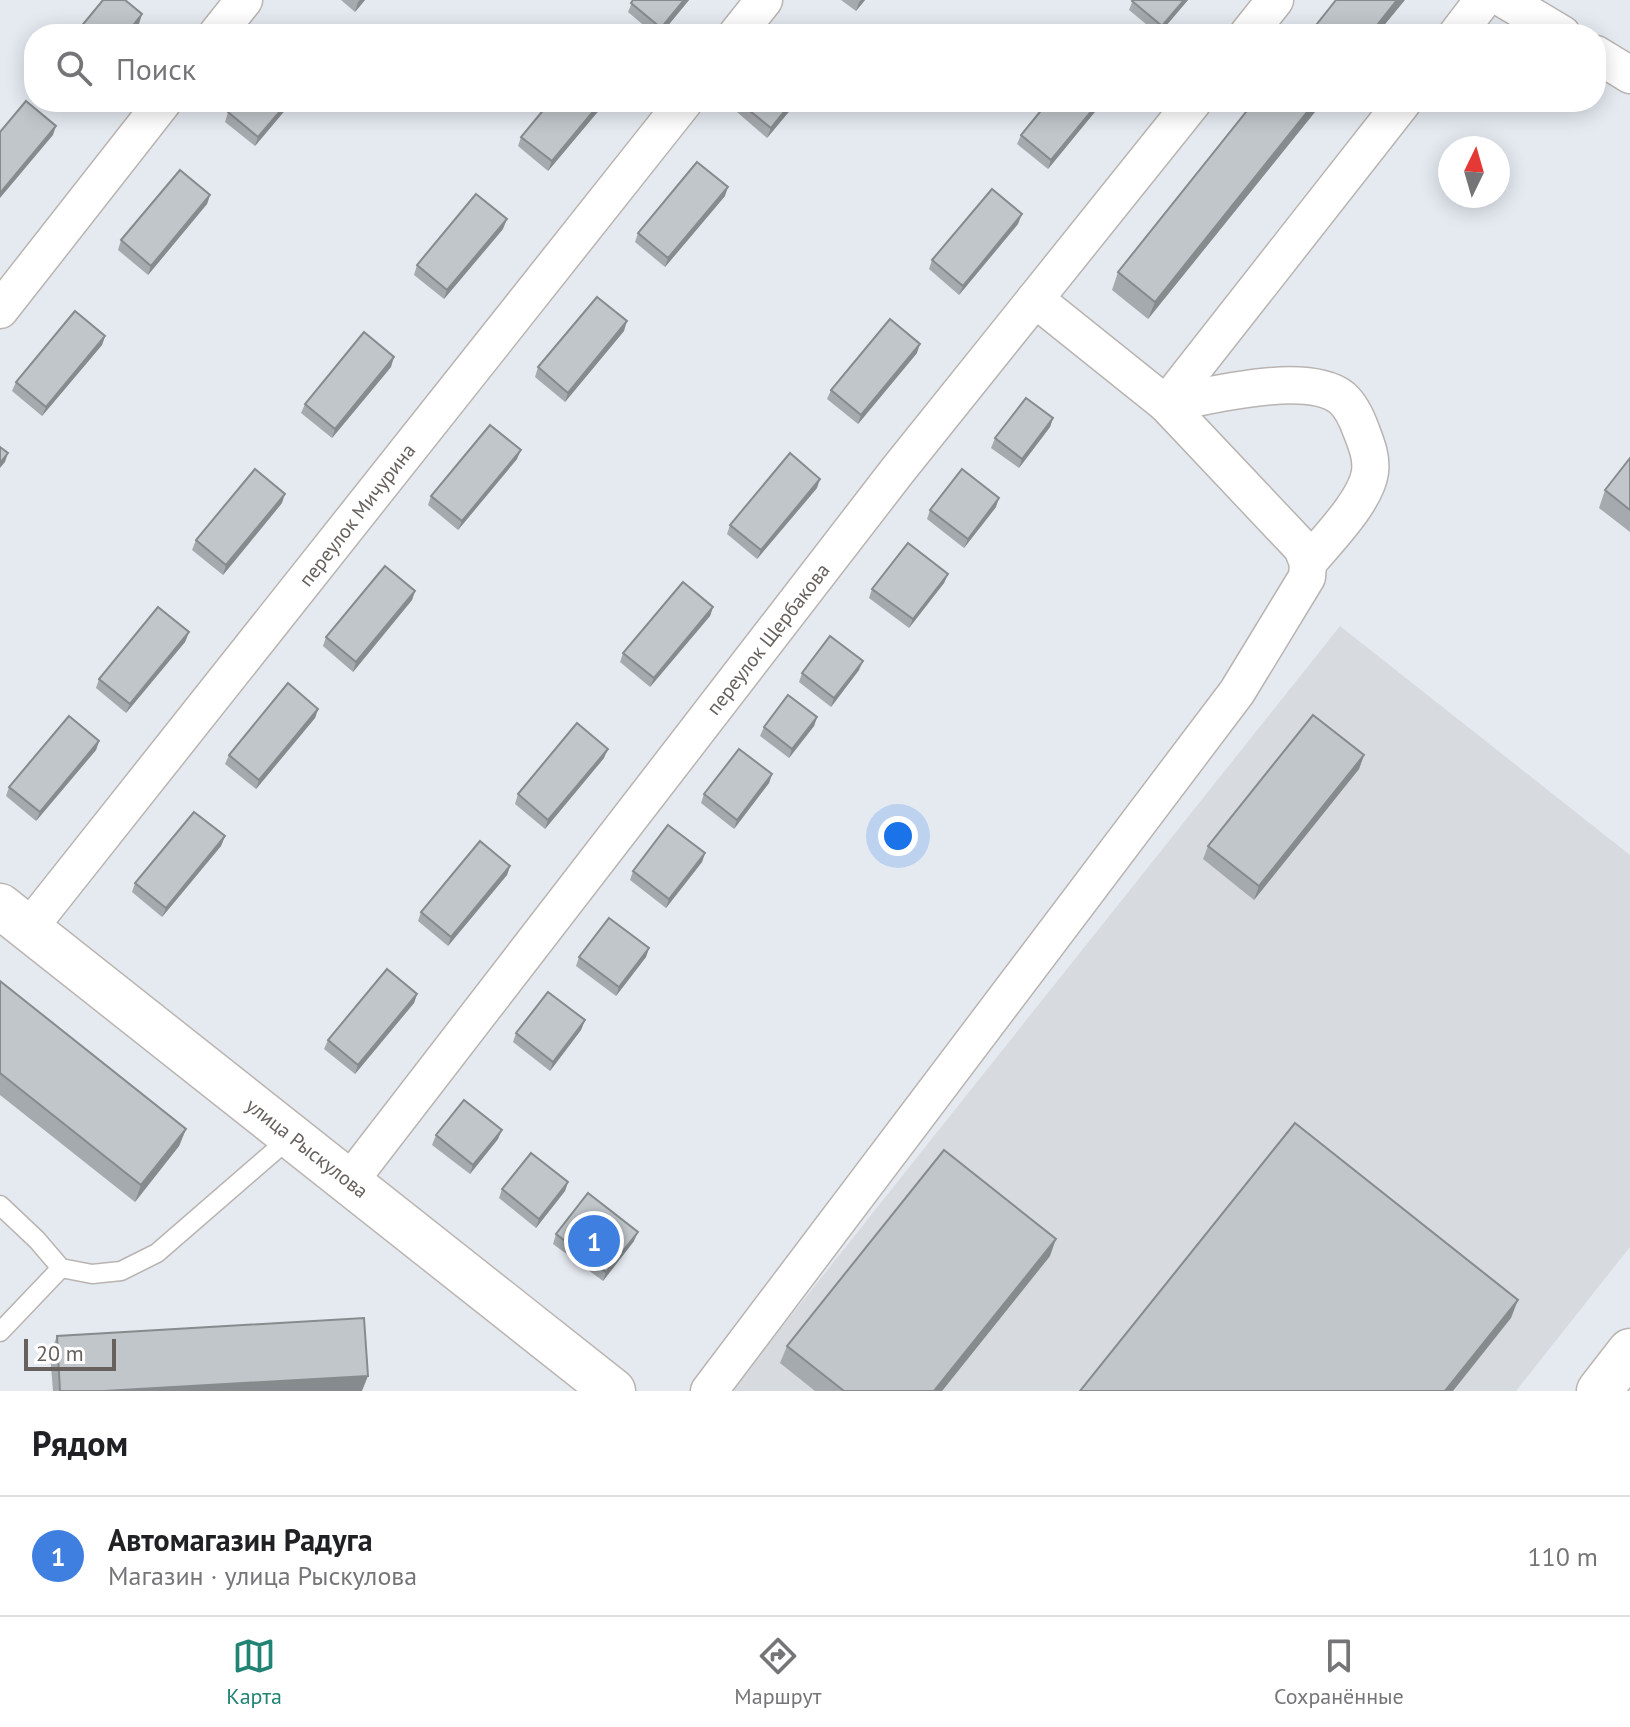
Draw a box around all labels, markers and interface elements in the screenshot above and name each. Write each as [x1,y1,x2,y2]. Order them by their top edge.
search box [24,24,1606,112]
icon: search [52,46,96,90]
text: Поиск [116,49,196,88]
north arrow [1438,136,1510,208]
street label: переулок Мичурина [293,438,421,592]
street label: переулок Щербакова [701,558,835,720]
your location [878,816,918,856]
street label: улица Рыскулова [241,1092,373,1204]
pin: 1 [568,1211,620,1271]
scale bar [24,1335,116,1371]
text: 20 m [36,1339,84,1367]
text: Рядом [32,1421,128,1465]
text: Автомагазин Радуга [108,1520,373,1559]
text: 1 [51,1540,65,1573]
text: 110 m [1527,1540,1598,1573]
text: Магазин · улица Рыскулова [108,1559,417,1592]
tab: Карта [226,1634,282,1710]
tab: Маршрут [734,1634,821,1710]
tab: Сохранённые [1274,1634,1404,1710]

